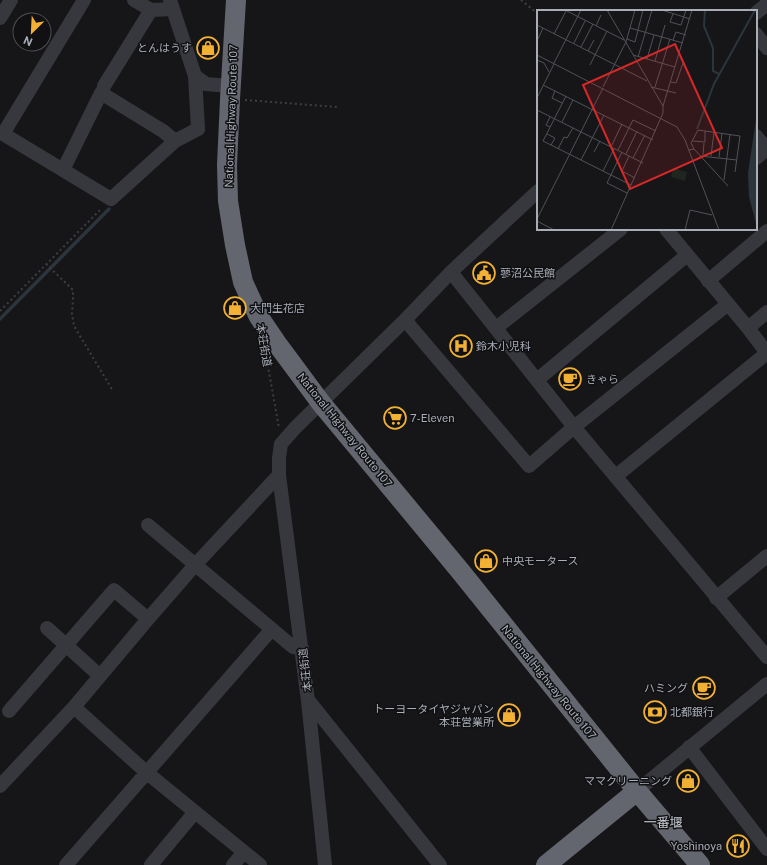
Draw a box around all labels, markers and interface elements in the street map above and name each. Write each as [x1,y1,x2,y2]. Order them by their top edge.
inset map [537,10,757,230]
north arrow [12,12,52,52]
text: N [22,34,34,48]
shop icon: とんはうす [195,35,221,61]
place label: とんはうす [137,42,192,54]
street label: National Highway Route 107 [223,44,240,188]
public building icon: 蓼沼公民館 [471,260,497,286]
place label: 蓼沼公民館 [500,267,555,279]
shop icon: 大門生花店 [222,295,248,321]
place label: 大門生花店 [250,302,305,314]
street label: 本荘街道 [254,322,274,368]
hospital icon: 鈴木小児科 [448,333,474,359]
place label: 鈴木小児科 [476,340,531,352]
cafe icon: きゃら [557,366,583,392]
street label: National Highway Route 107 [295,371,395,490]
place label: きゃら [586,373,619,385]
supermarket icon: 7-Eleven [382,405,408,431]
place label: 7-Eleven [410,412,455,424]
shop icon: 中央モータース [473,548,499,574]
place label: 中央モータース [502,555,578,567]
street label: National Highway Route 107 [499,623,599,742]
street label: 本荘街道 [296,647,314,693]
cafe icon: ハミング [691,675,717,701]
place label: ハミング [644,682,688,694]
bank icon: 北都銀行 [642,699,668,725]
shop icon: トーヨータイヤジャパン 本荘営業所 [496,702,522,728]
place label: トーヨータイヤジャパン 本荘営業所 [373,703,495,728]
place label: 北都銀行 [670,706,714,718]
shop icon: ママクリーニング [675,768,701,794]
place label: ママクリーニング [584,775,672,787]
district label: 一番堰 [643,815,683,830]
restaurant icon: Yoshinoya [725,833,751,859]
place label: Yoshinoya [671,840,722,852]

